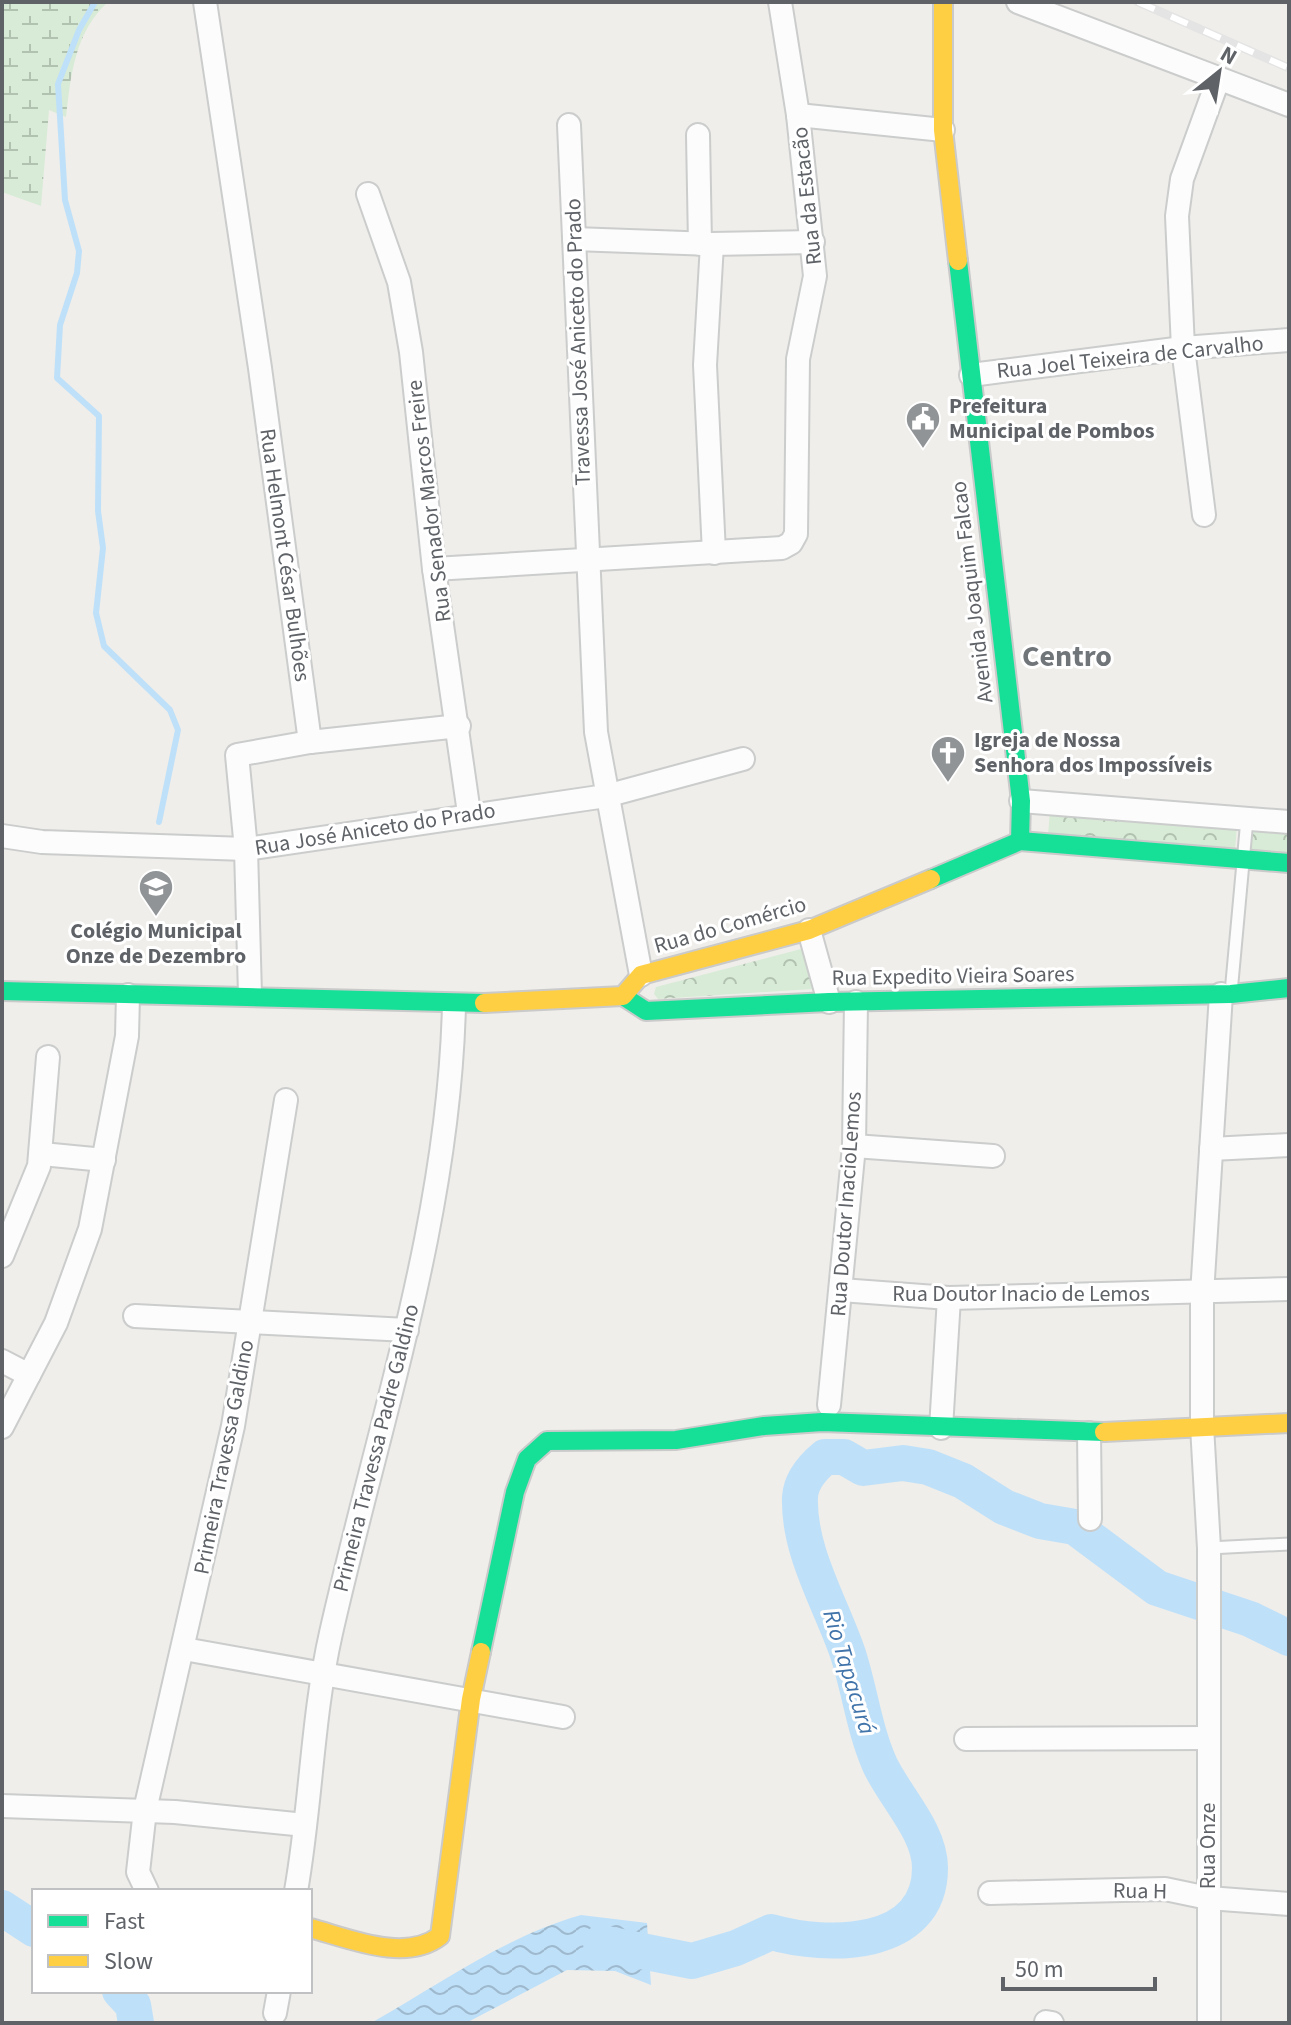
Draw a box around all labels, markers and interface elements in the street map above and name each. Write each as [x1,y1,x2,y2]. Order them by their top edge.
north arrow [1179,32,1259,112]
text: N [1214,38,1243,73]
street label: Rua da Estacão [784,125,830,267]
street label: Travessa José Aniceto do Prado [557,198,599,486]
street label: Rua Joel Teixeira de Carvalho [995,327,1265,387]
street label: Rua Senador Marcos Freire [398,378,460,624]
place label: Prefeitura Municipal de Pombos [949,390,1155,447]
public building icon: Prefeitura Municipal de Pombos [904,400,942,450]
street label: Rua Helmont César Bulhões [251,426,319,684]
street label: Avenida Joaquim Falcao [943,479,1001,705]
district label: Centro [1022,635,1112,678]
place label: Igreja de Nossa Senhora dos Impossíveis [974,724,1213,781]
church icon: Igreja de Nossa Senhora dos Impossíveis [929,734,967,784]
street label: Rua José Aniceto do Prado [252,794,498,864]
school or university icon: Colégio Municipal Onze de Dezembro [137,868,175,918]
street label: Rua do Comércio [650,888,810,962]
place label: Colégio Municipal Onze de Dezembro [66,915,246,972]
street label: Rua Expedito Vieira Soares [831,958,1075,994]
street label: Rua Doutor InacioLemos [822,1090,870,1318]
street label: Rua Doutor Inacio de Lemos [892,1278,1150,1310]
street label: Primeira Travessa Padre Galdino [325,1300,427,1596]
street label: Primeira Travessa Galdino [186,1337,262,1577]
water label: Rio Tapacurá [813,1605,885,1739]
street label: Rua Onze [1192,1803,1224,1889]
street label: Rua H [1113,1875,1167,1907]
legend [32,1889,312,1993]
text: Fast [104,1904,145,1939]
scale bar [1003,1941,1155,1991]
text: Slow [104,1944,153,1979]
text: 50 m [1015,1952,1064,1987]

